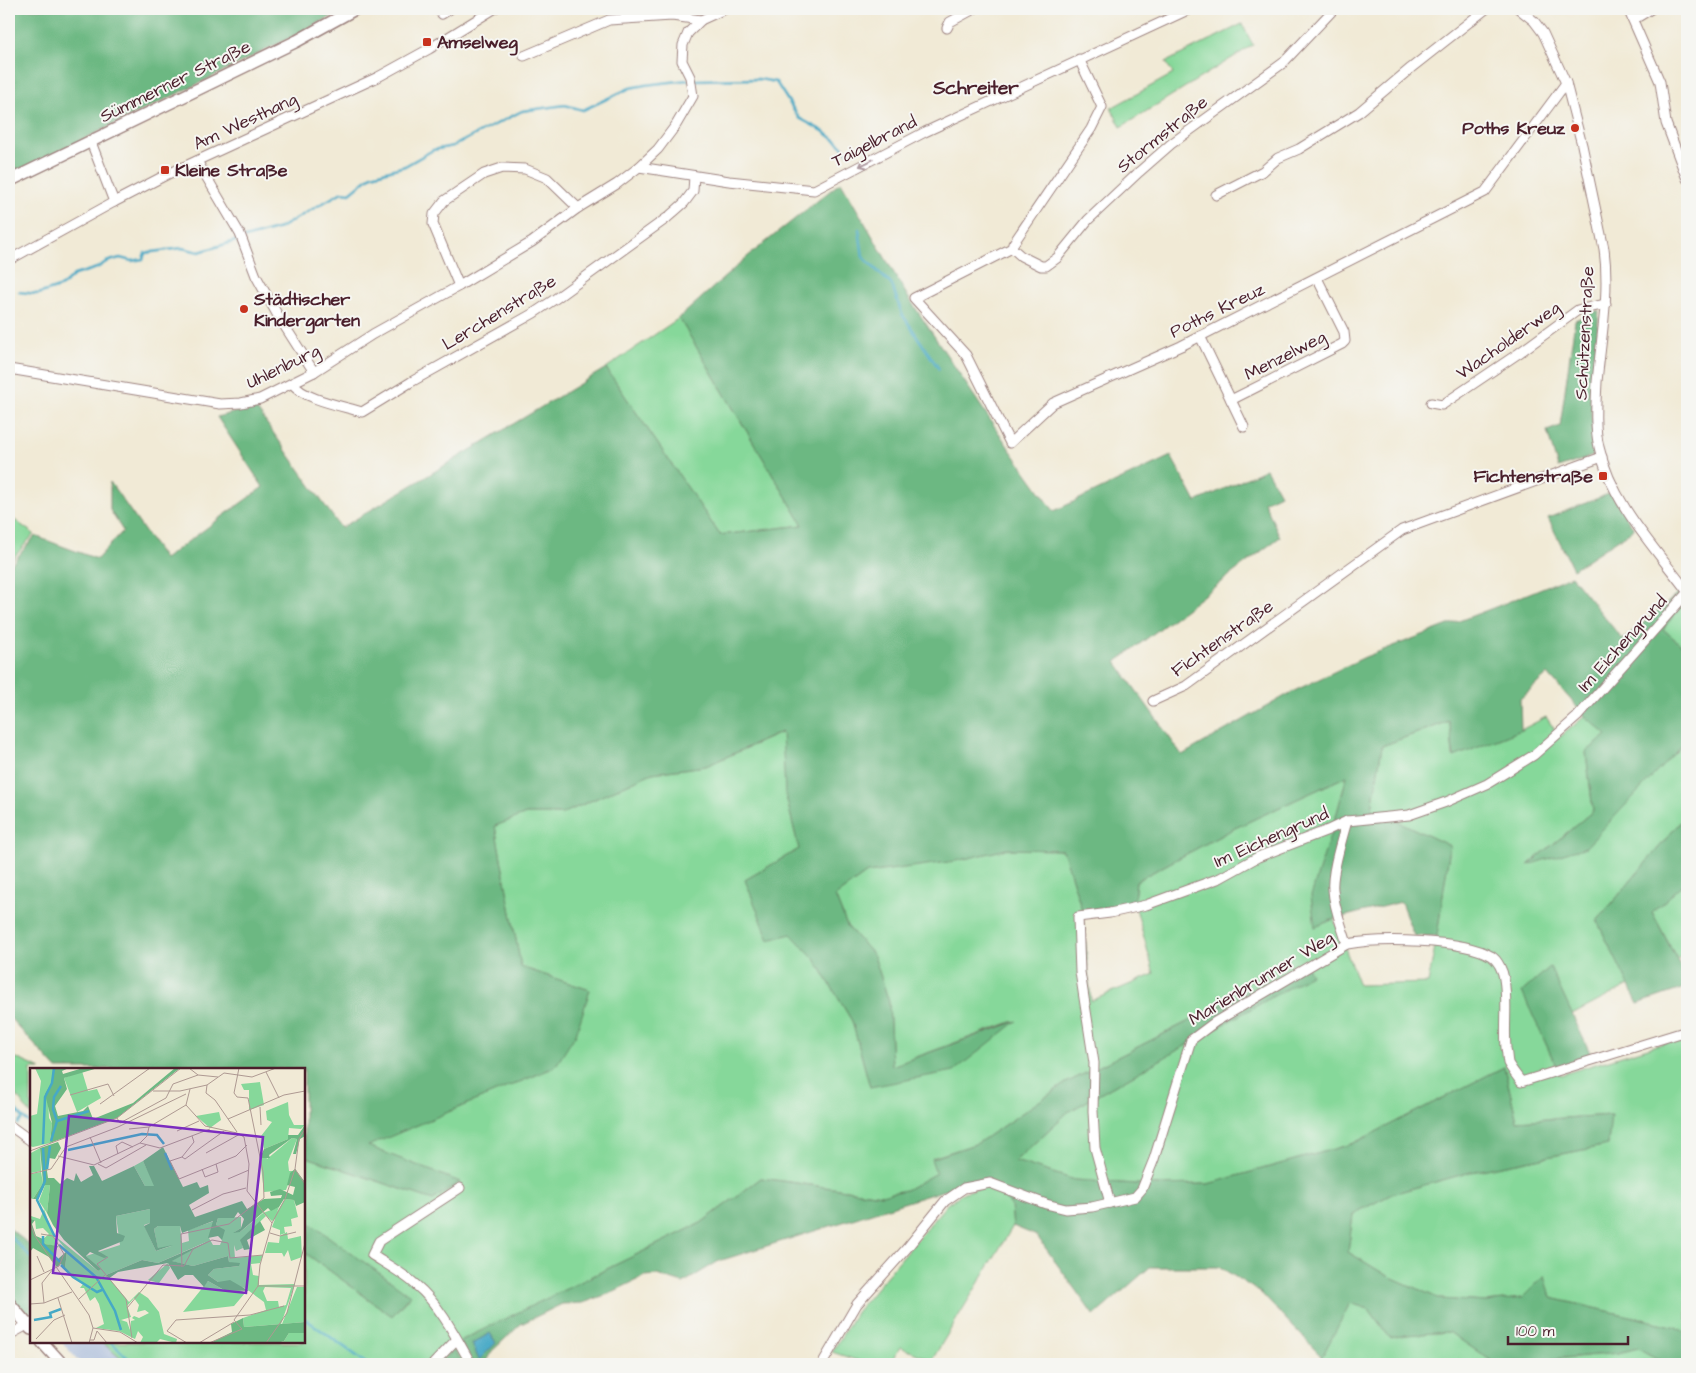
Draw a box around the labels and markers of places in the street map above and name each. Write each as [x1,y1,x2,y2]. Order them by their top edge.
place label: Amselweg [437,30,518,56]
marker: Amselweg [421,36,433,48]
place label: Poths Kreuz [1462,116,1566,141]
marker: Poths Kreuz [1569,122,1581,134]
place label: Kleine Straße [175,158,288,183]
marker: Kleine Straße [159,164,171,176]
place label: Städtischer Kindergarten [253,287,360,334]
marker: Städtischer Kindergarten [238,303,250,315]
place label: Fichtenstraße [1474,464,1593,489]
marker: Fichtenstraße [1597,470,1609,482]

